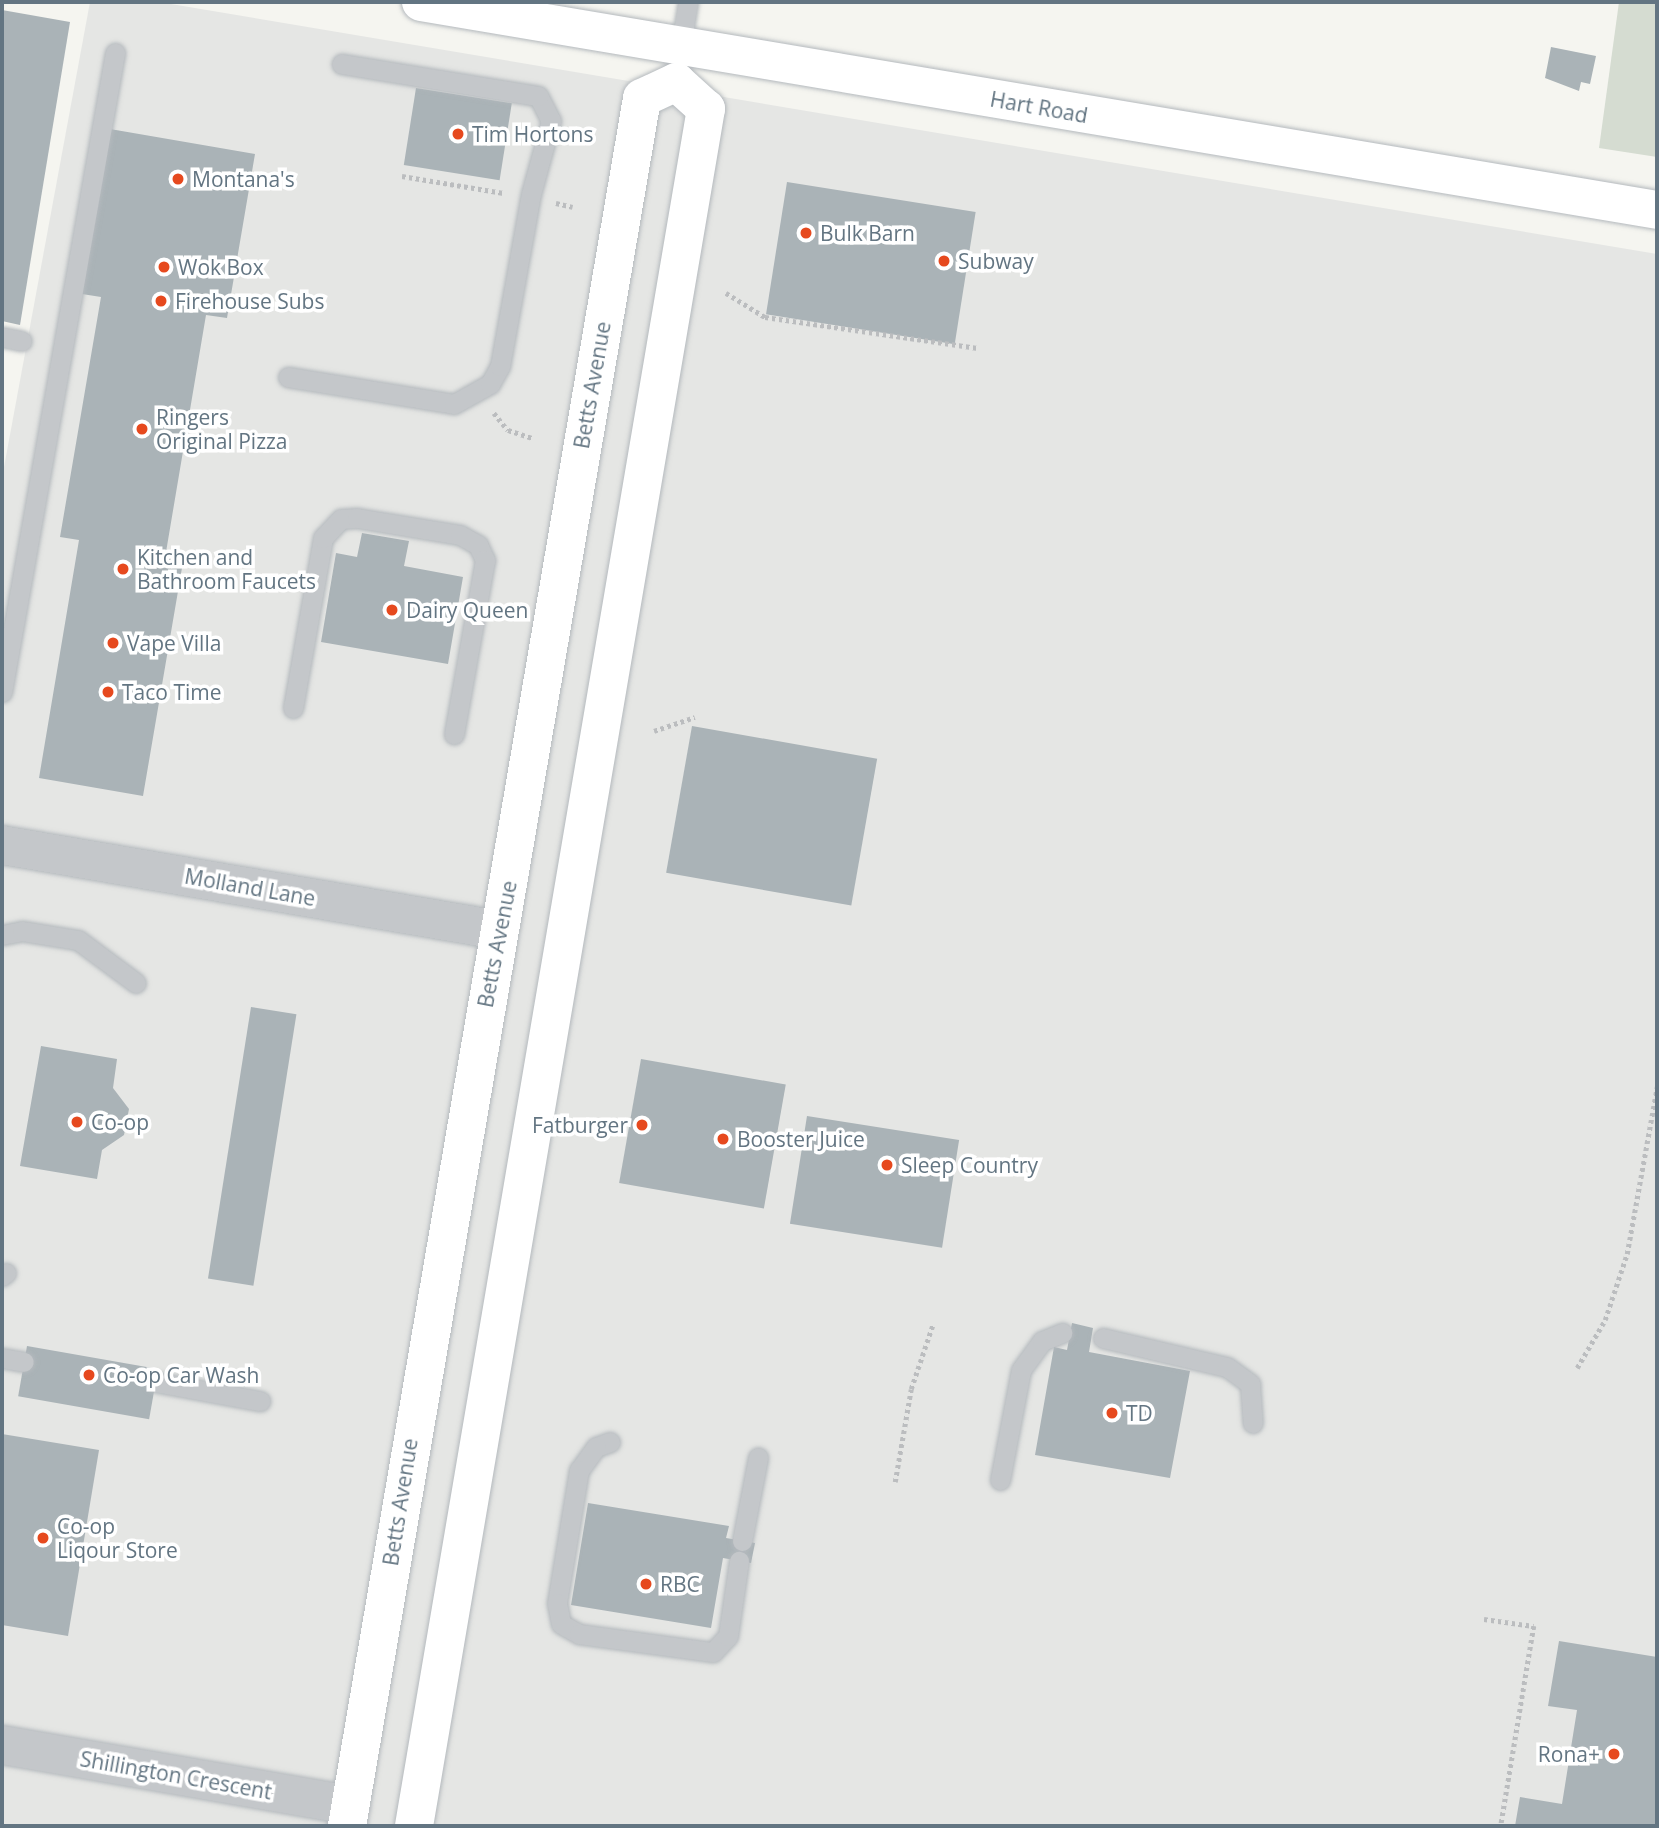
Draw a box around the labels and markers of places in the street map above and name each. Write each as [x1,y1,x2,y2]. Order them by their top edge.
place label: Tim Hortons [472,121,593,147]
marker: Tim Hortons [450,126,466,142]
place label: Montana's [192,166,295,192]
marker: Montana's [170,171,186,187]
place label: Bulk Barn [820,220,915,246]
marker: Bulk Barn [798,225,814,241]
place label: Subway [958,248,1034,274]
marker: Subway [936,253,952,269]
place label: Wok Box [178,254,264,280]
marker: Wok Box [156,259,172,275]
place label: Firehouse Subs [175,288,324,314]
marker: Firehouse Subs [153,293,169,309]
place label: Ringers Original Pizza [156,404,288,454]
marker: Ringers Original Pizza [134,421,150,437]
place label: Kitchen and Bathroom Faucets [137,544,316,594]
marker: Kitchen and Bathroom Faucets [115,561,131,577]
place label: Dairy Queen [406,597,528,623]
marker: Dairy Queen [384,602,400,618]
place label: Vape Villa [127,630,221,656]
marker: Vape Villa [105,635,121,651]
place label: Taco Time [122,679,221,705]
marker: Taco Time [100,684,116,700]
place label: Co-op [91,1109,149,1135]
place label: Fatburger [532,1112,628,1138]
marker: Co-op [69,1114,85,1130]
marker: Fatburger [634,1117,650,1133]
place label: Booster Juice [737,1126,865,1152]
marker: Booster Juice [715,1131,731,1147]
place label: Sleep Country [901,1152,1038,1178]
marker: Sleep Country [879,1157,895,1173]
place label: Co-op Car Wash [103,1362,259,1388]
marker: Co-op Car Wash [81,1367,97,1383]
place label: TD [1126,1400,1153,1426]
marker: TD [1104,1405,1120,1421]
place label: Co-op Liqour Store [57,1513,178,1563]
marker: Co-op Liqour Store [35,1530,51,1546]
place label: RBC [660,1571,700,1597]
marker: RBC [638,1576,654,1592]
place label: Rona+ [1538,1741,1600,1767]
marker: Rona+ [1606,1746,1622,1762]

